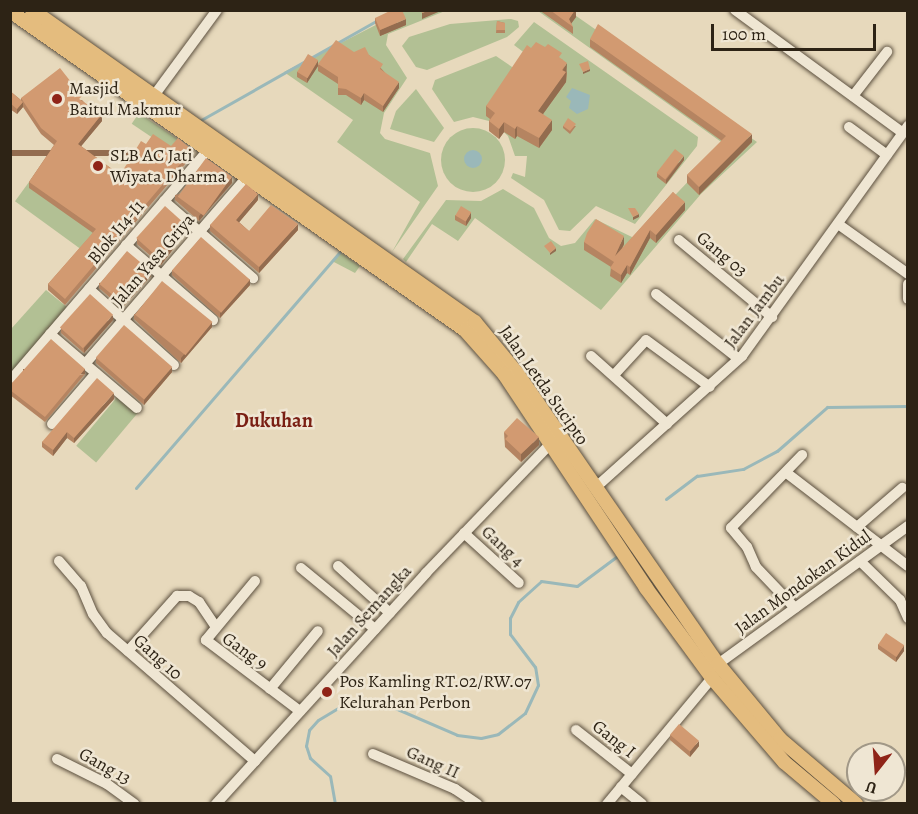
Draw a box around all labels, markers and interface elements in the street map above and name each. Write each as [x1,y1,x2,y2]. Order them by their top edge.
scale bar [714,12,879,50]
text: 100 m [722,22,766,46]
place label: Masjid Baitul Makmur [69,78,181,121]
marker: Masjid Baitul Makmur [50,92,64,106]
place label: SLB AC Jati Wiyata Dharma [110,145,226,188]
marker: SLB AC Jati Wiyata Dharma [91,159,105,173]
street label: Blok I14-I1 [83,196,149,268]
street label: Jalan Yasa Griya [107,209,199,311]
street label: Gang 03 [692,227,752,281]
street label: Jalan Jambu [719,270,789,352]
street label: Jalan Letda Sucipto [495,321,593,449]
district label: Dukuhan [235,408,313,432]
street label: Gang 4 [477,521,529,571]
street label: Jalan Mondokan Kidul [731,525,875,639]
street label: Jalan Semangka [322,561,416,661]
street label: Gang 9 [218,627,272,675]
street label: Gang 10 [129,629,187,685]
place label: Pos Kamling RT.02/RW.07 Kelurahan Perbon [339,671,531,714]
marker: Pos Kamling RT.02/RW.07 Kelurahan Perbon [320,685,334,699]
street label: Gang I [588,715,640,763]
street label: Gang II [403,741,463,783]
north arrow [846,742,906,802]
street label: Gang 13 [75,743,135,789]
text: U [863,775,880,799]

